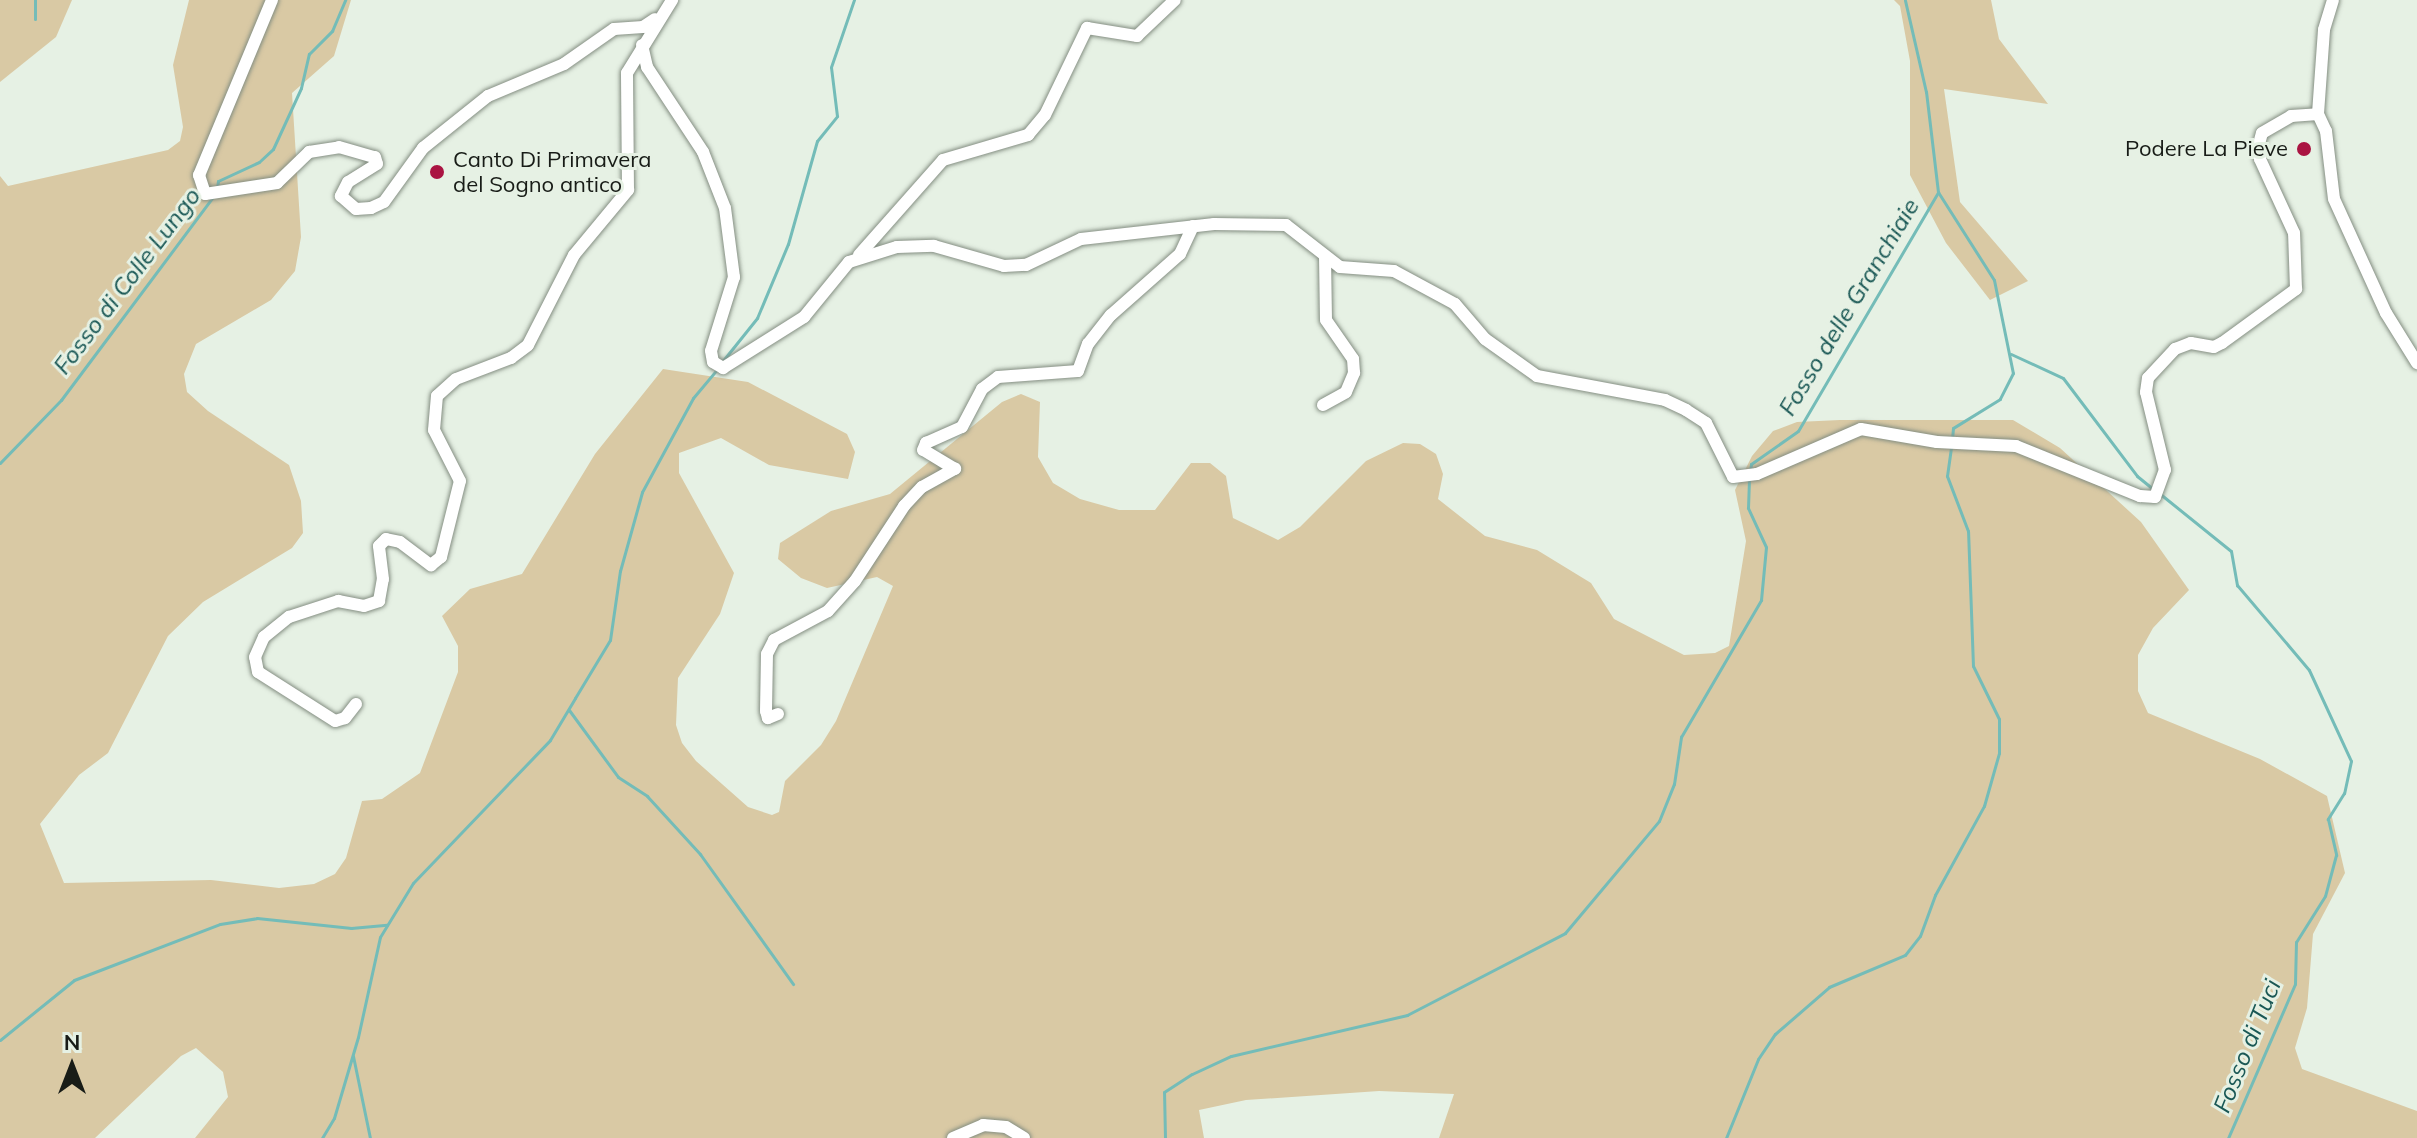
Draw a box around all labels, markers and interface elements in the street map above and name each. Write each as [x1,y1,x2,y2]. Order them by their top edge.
place label: Podere La Pieve [2125,136,2288,162]
marker: Podere La Pieve [2295,140,2313,158]
place label: Canto Di Primavera del Sogno antico [453,146,651,198]
marker: Canto Di Primavera del Sogno antico [428,163,446,181]
water label: Fosso di Colle Lungo [48,182,206,380]
water label: Fosso delle Granchiaie [1773,193,1925,421]
water label: Fosso di Tuci [2207,975,2287,1117]
north arrow [32,1026,112,1106]
text: N [64,1028,80,1056]

